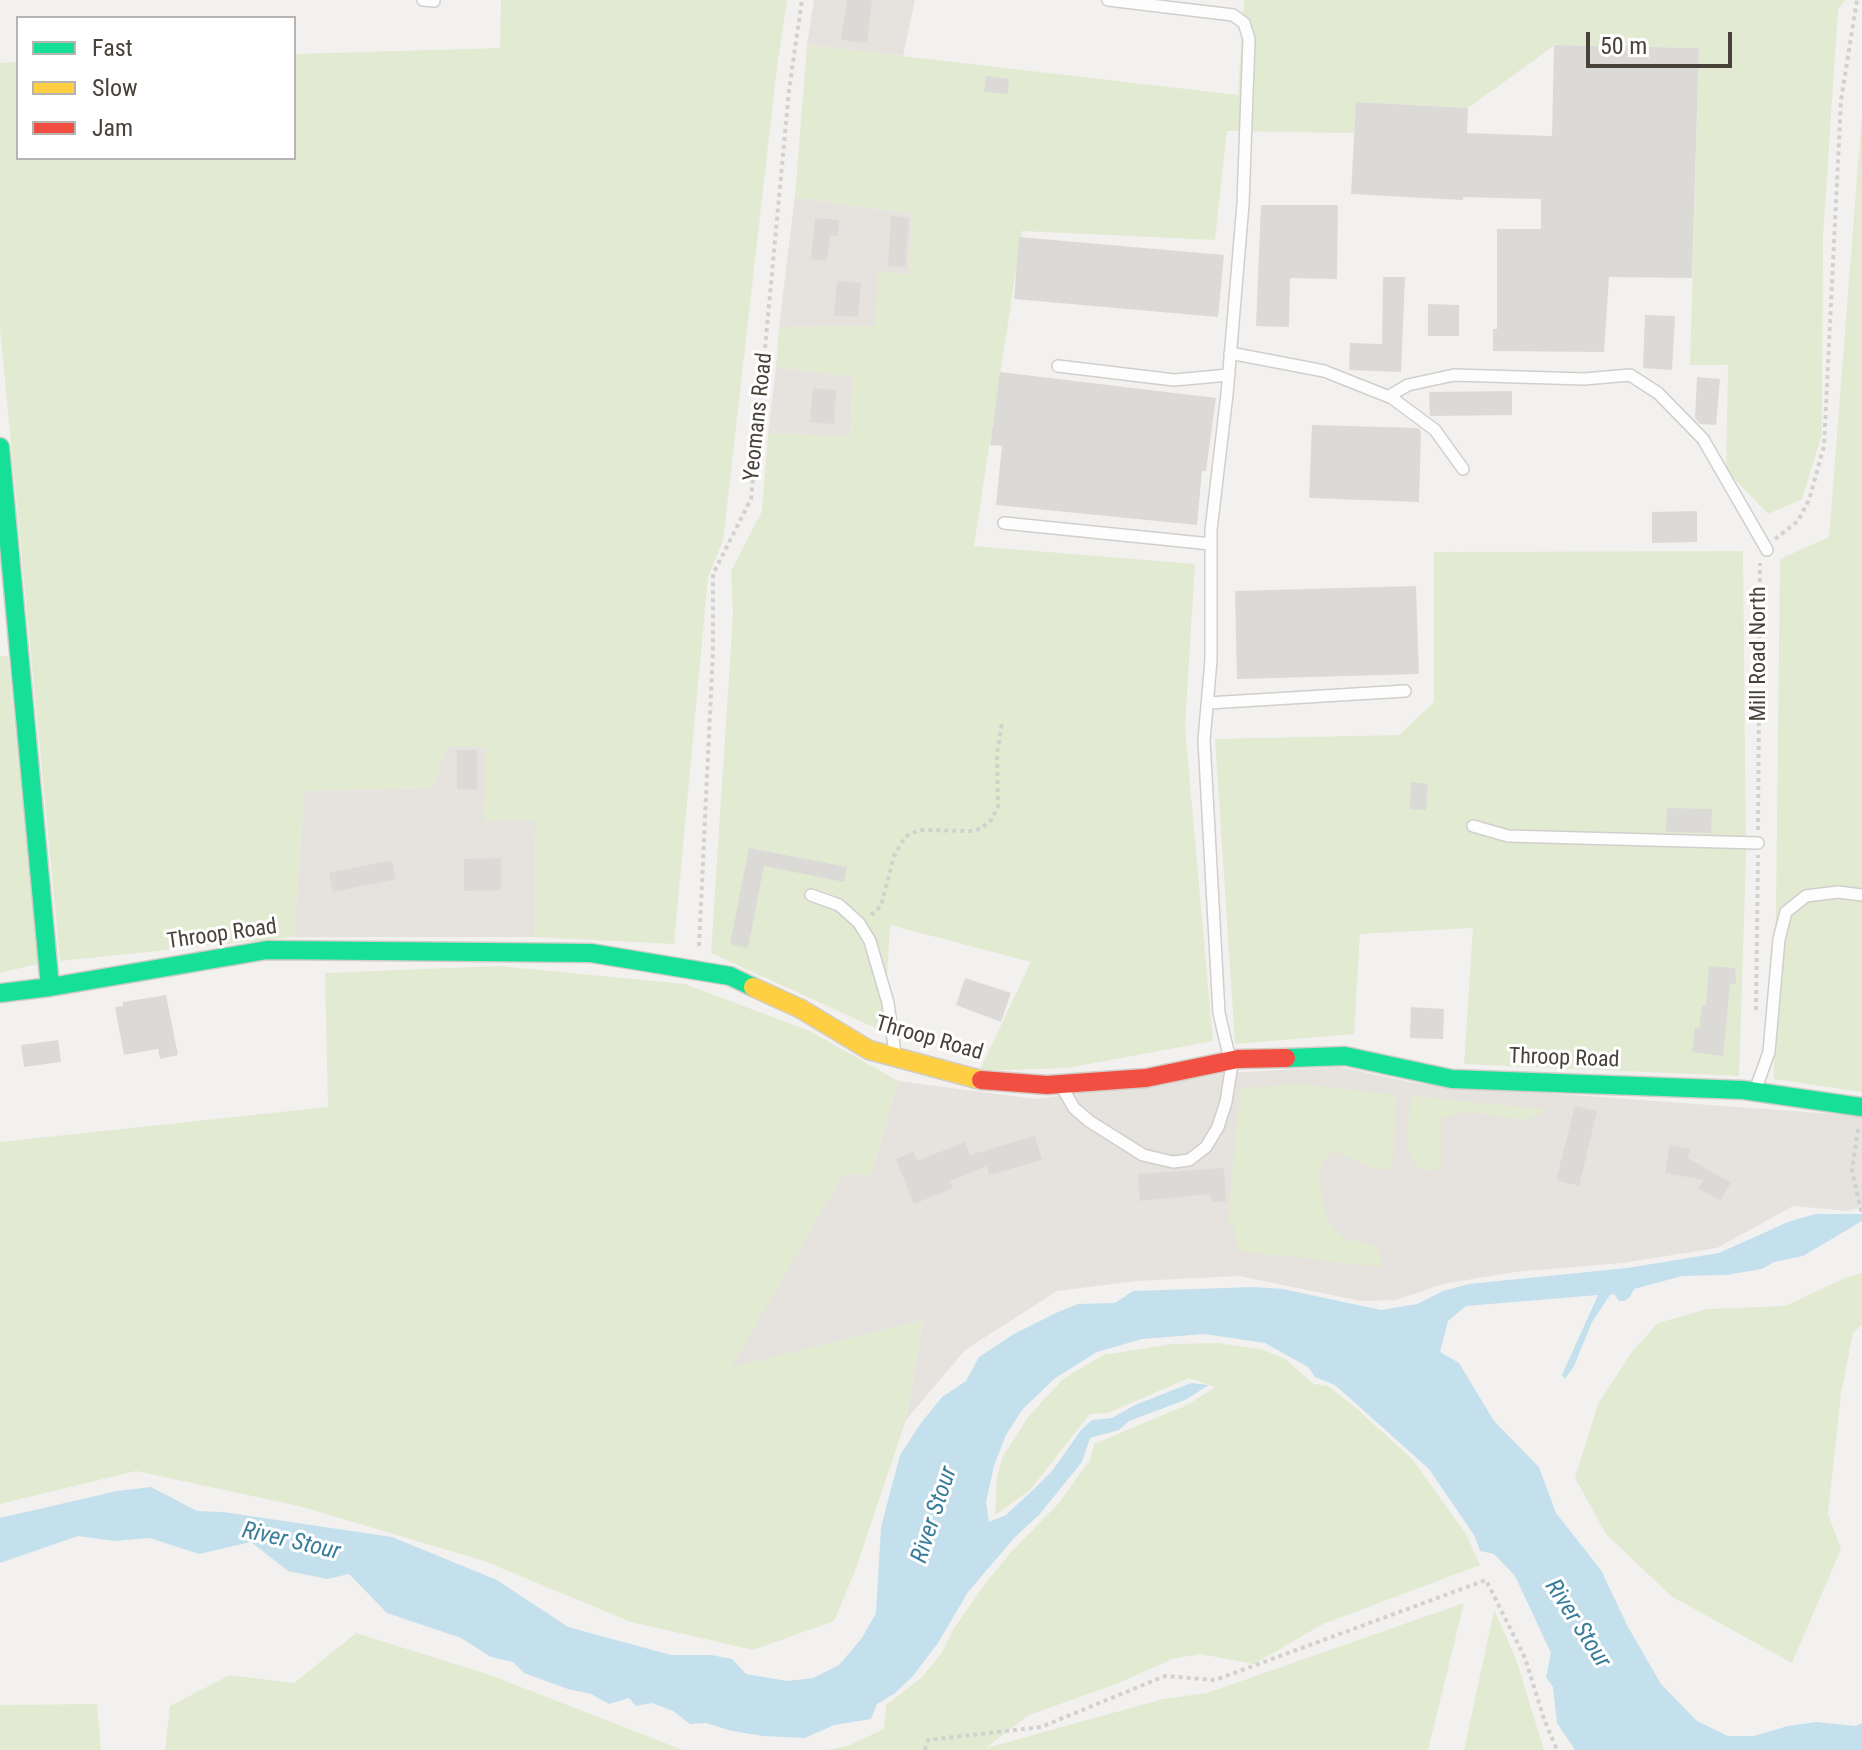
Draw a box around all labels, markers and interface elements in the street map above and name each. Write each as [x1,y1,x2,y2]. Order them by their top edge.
legend [16,16,296,160]
scale bar [1590,16,1736,66]
text: 50 m [1600,32,1647,60]
text: Fast [92,34,133,62]
text: Slow [92,74,138,102]
text: Jam [92,114,133,142]
street label: Yeomans Road [739,351,779,483]
street label: Mill Road North [1746,586,1772,722]
street label: Throop Road [165,914,279,956]
street label: Throop Road [872,1011,986,1067]
street label: Throop Road [1508,1044,1620,1074]
water label: River Stour [906,1463,964,1567]
water label: River Stour [239,1517,343,1567]
water label: River Stour [1538,1574,1616,1674]

